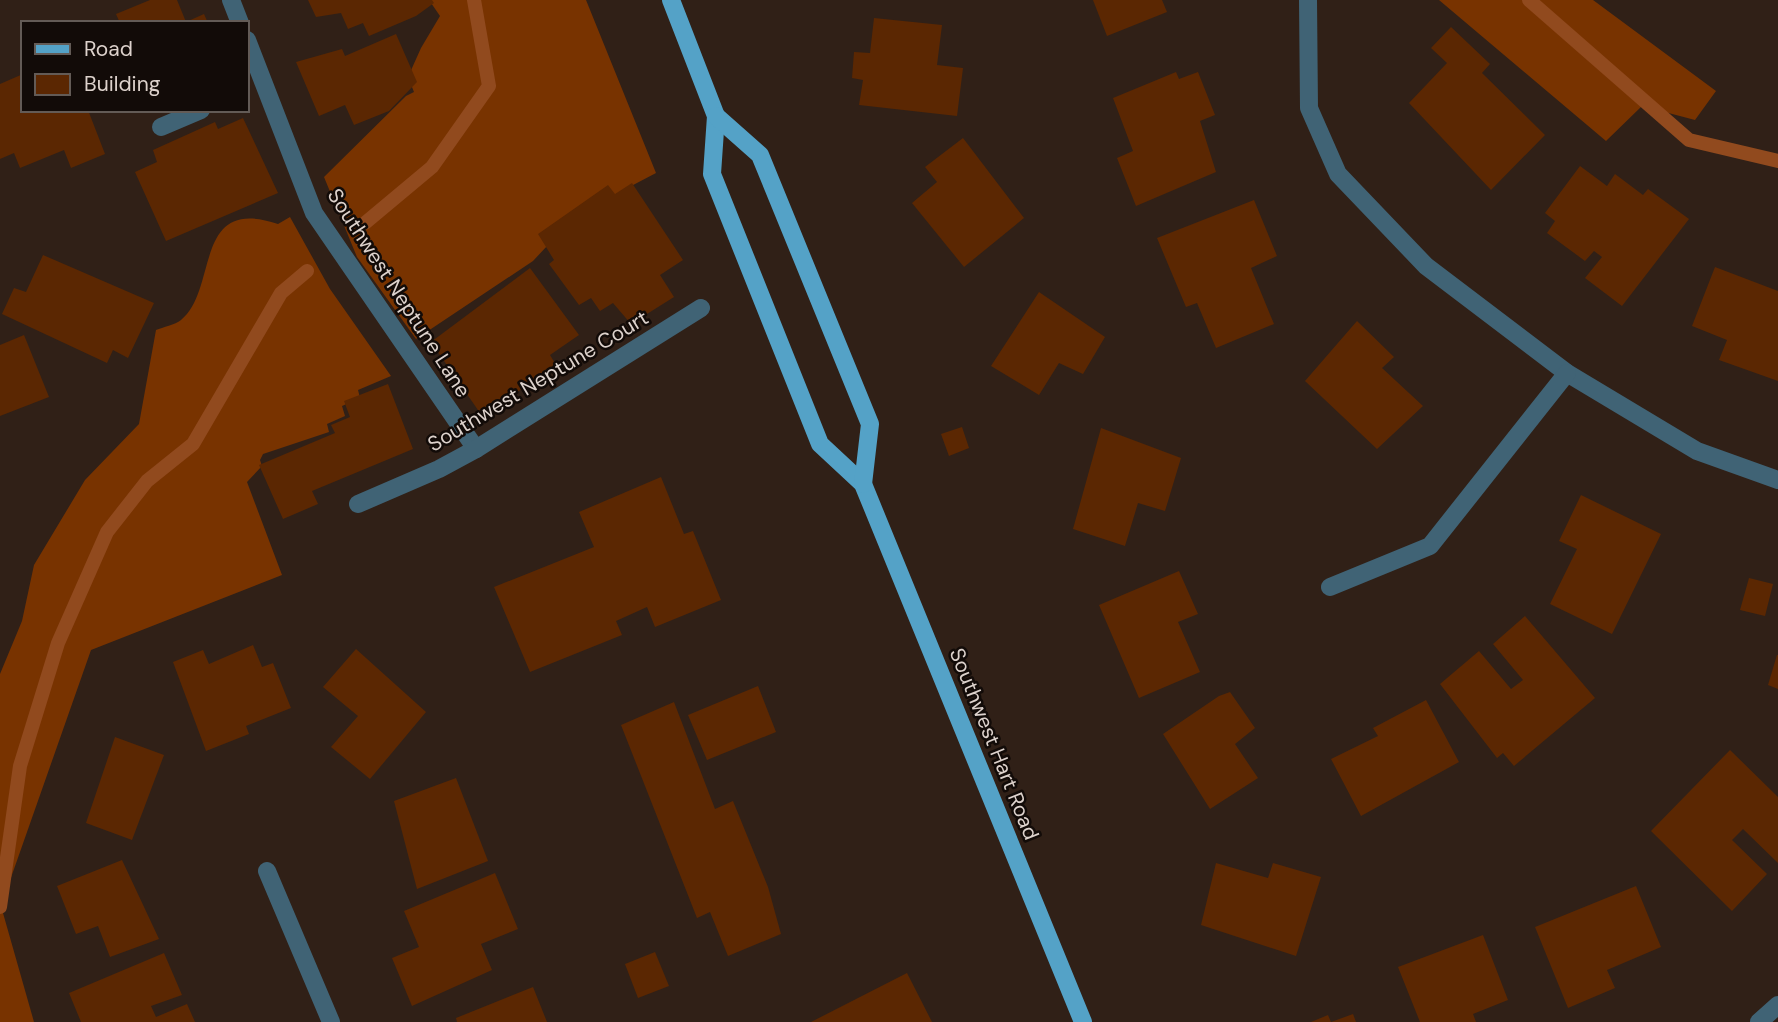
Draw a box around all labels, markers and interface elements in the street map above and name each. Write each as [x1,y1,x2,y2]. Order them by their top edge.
legend [21,21,248,112]
text: Road [84,35,133,63]
text: Building [84,70,161,98]
street label: Southwest Neptune Lane [321,183,477,403]
street label: Southwest Neptune Court [422,304,654,458]
street label: Southwest Hart Road [943,644,1045,844]

